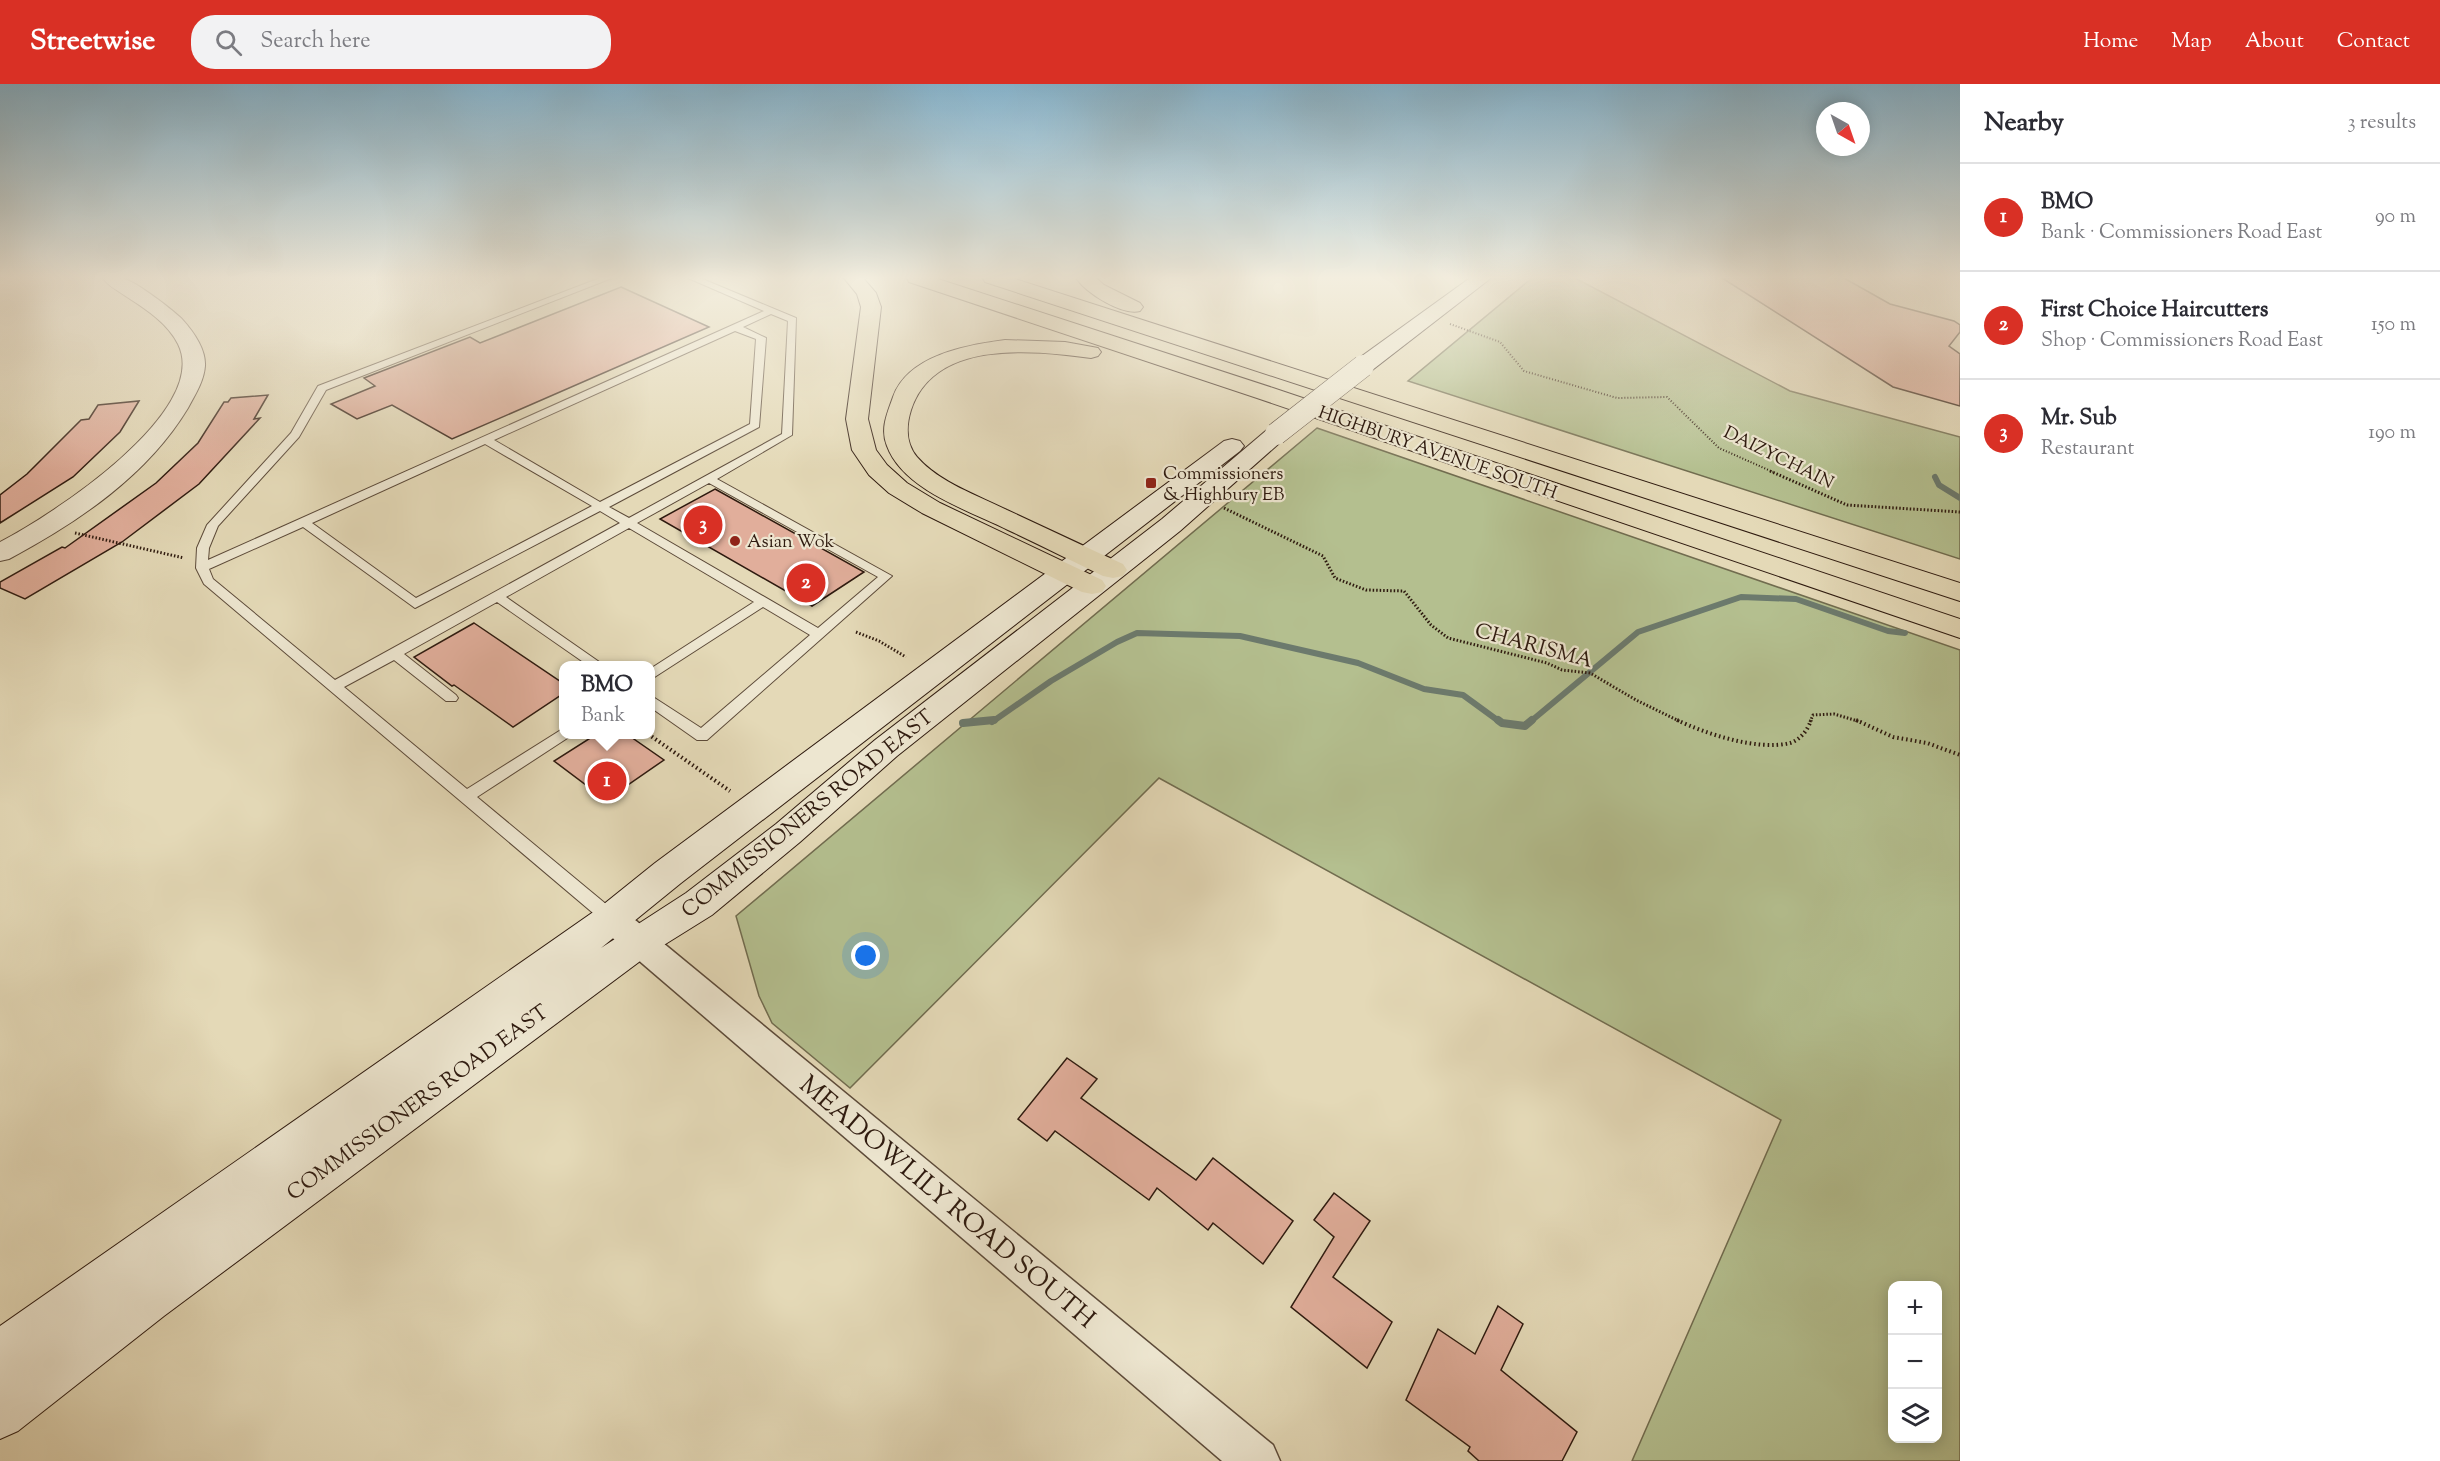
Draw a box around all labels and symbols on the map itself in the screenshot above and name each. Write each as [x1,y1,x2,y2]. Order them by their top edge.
north arrow [1816,102,1870,156]
street label: HIGHBURY AVENUE SOUTH [1314,401,1560,507]
street label: DAIZYCHAIN [1719,421,1838,497]
place label: Commissioners & Highbury EB [1163,462,1284,509]
marker: Commissioners & Highbury EB [1144,476,1158,490]
pin: 3 [684,502,722,548]
place label: Asian Wok [747,530,835,556]
marker: Asian Wok [728,534,742,548]
pin: 2 [786,560,826,606]
street label: CHARISMA [1471,617,1596,677]
street label: COMMISSIONERS ROAD EAST [676,703,941,926]
pin: 1 [588,758,626,804]
your location [851,941,880,970]
street label: COMMISSIONERS ROAD EAST [281,998,555,1209]
street label: MEADOWLILY ROAD SOUTH [790,1068,1103,1338]

